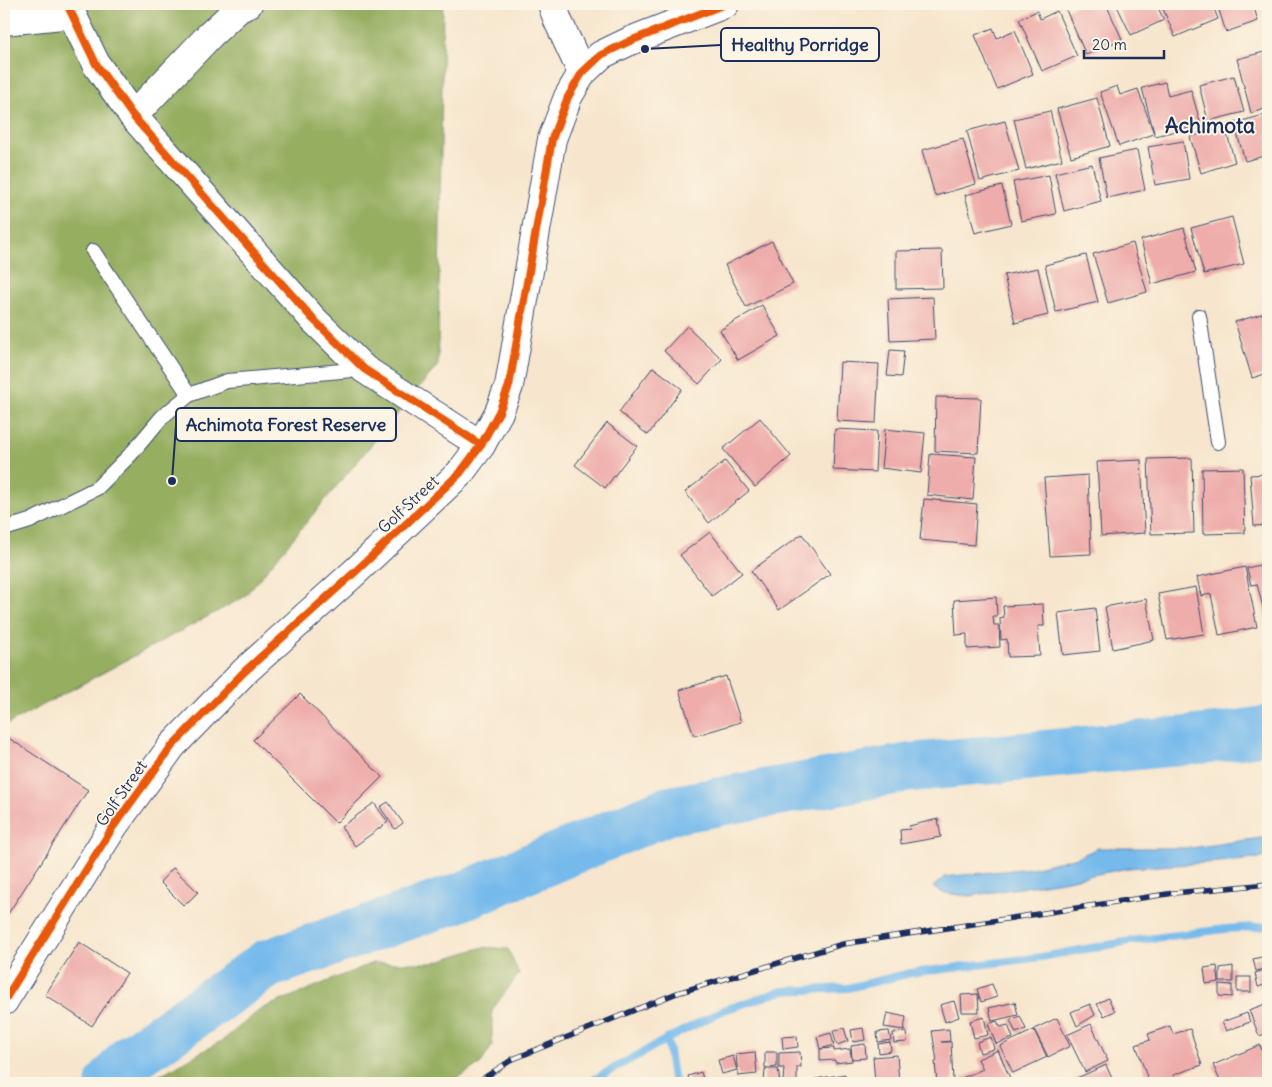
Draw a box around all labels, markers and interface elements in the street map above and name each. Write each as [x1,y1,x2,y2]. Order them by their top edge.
callout: Healthy Porridge [721,28,879,61]
scale bar [1084,28,1164,60]
text: Healthy Porridge [731,33,869,56]
text: 20 m [1092,35,1127,54]
district label: Achimota [1165,112,1255,139]
callout: Achimota Forest Reserve [176,408,396,441]
text: Achimota Forest Reserve [186,413,387,436]
street label: Golf Street [373,470,443,537]
street label: Golf Street [91,756,151,830]

